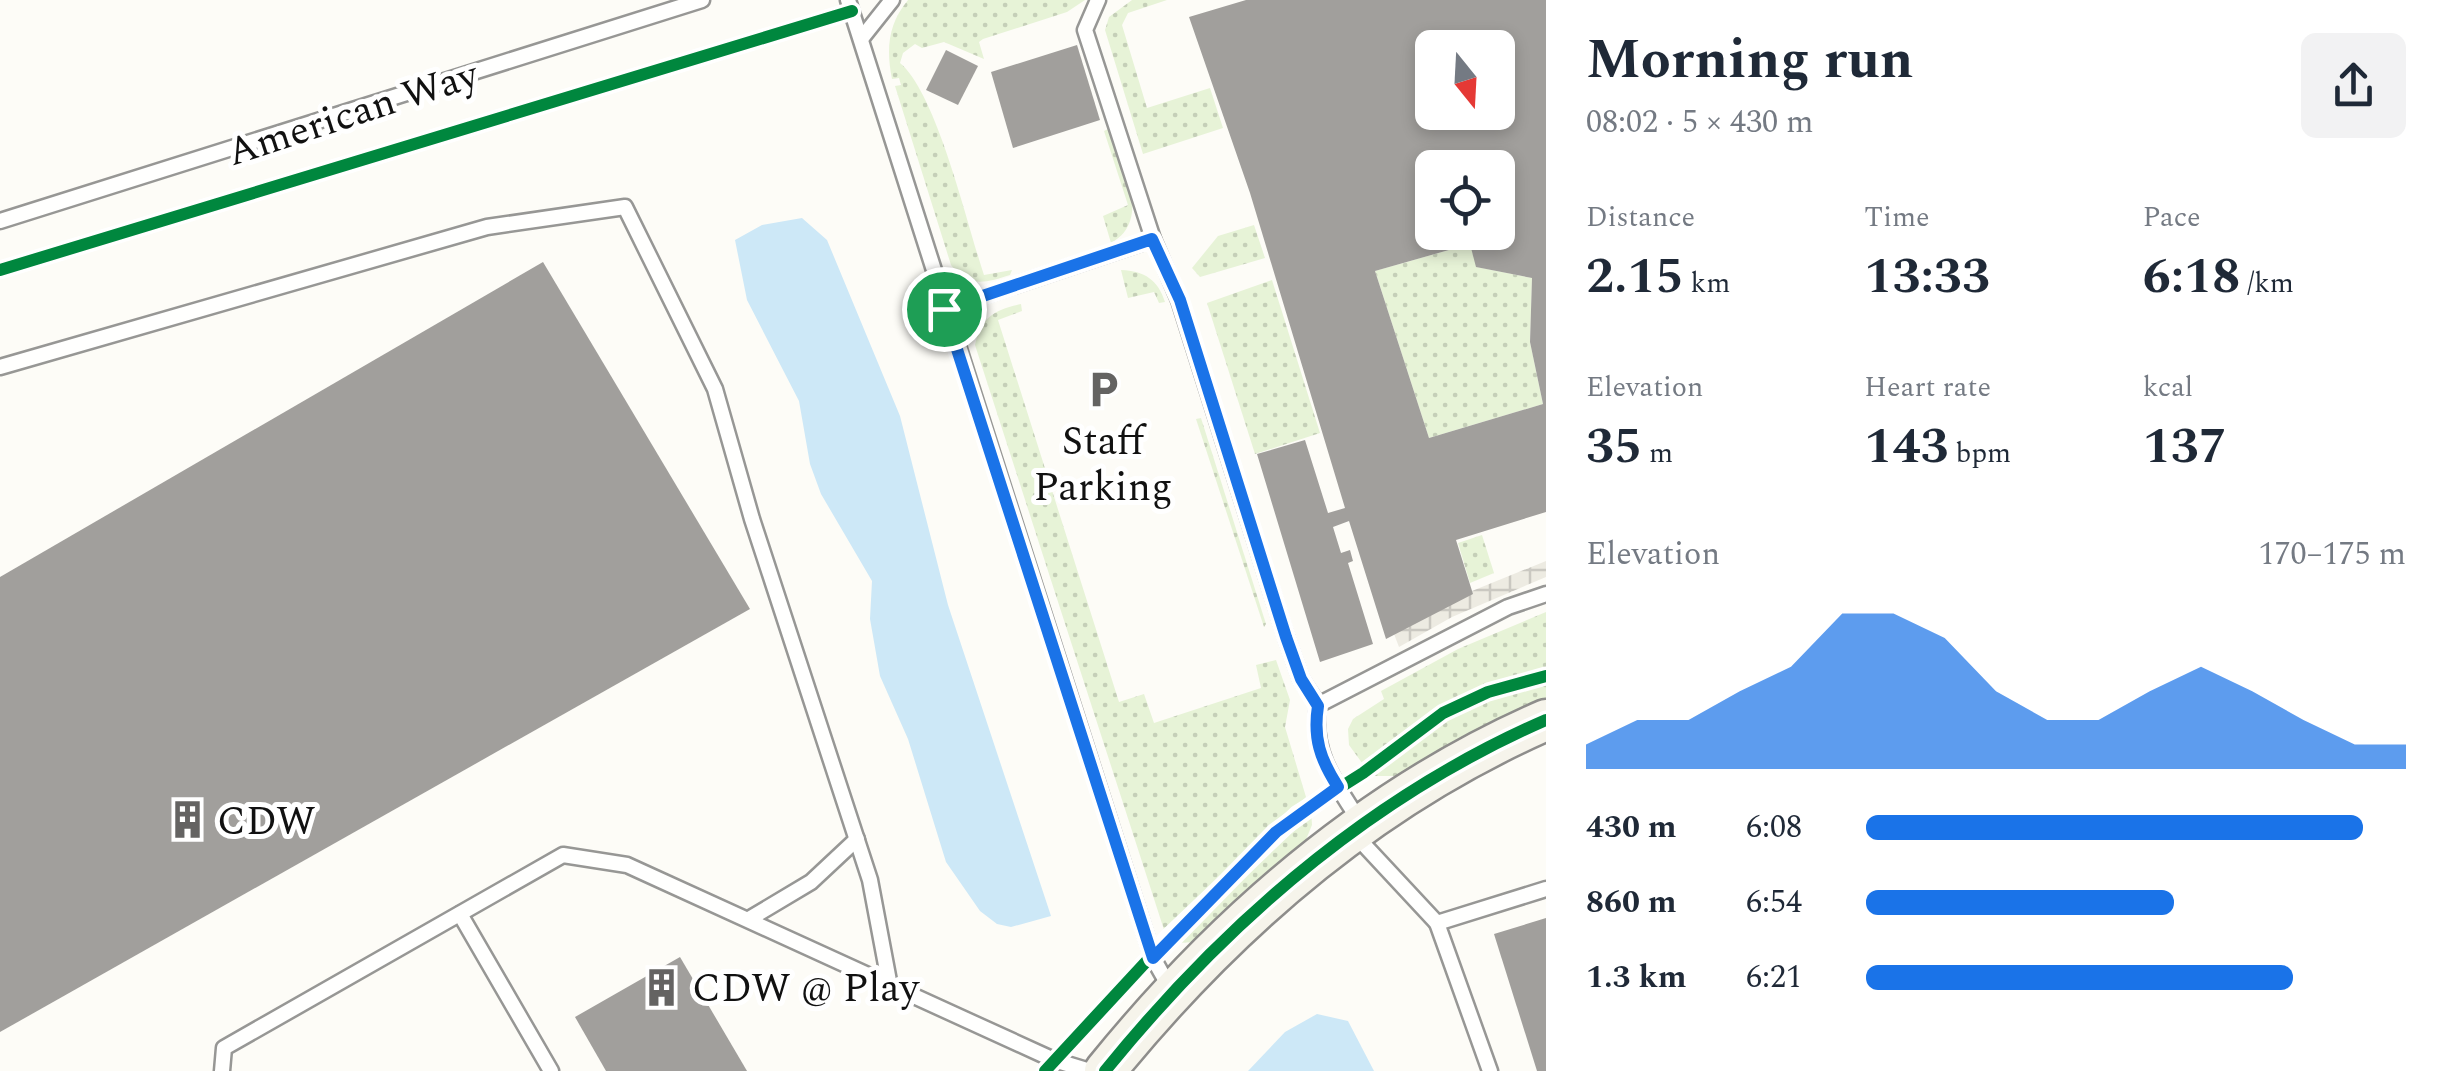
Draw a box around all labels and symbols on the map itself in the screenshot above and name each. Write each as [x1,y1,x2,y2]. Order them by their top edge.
north arrow [1415,30,1515,130]
street label: American Way [219,44,488,184]
pin [902,267,987,352]
parking icon: Staff Parking [1082,369,1124,411]
place label: Staff Parking [1033,412,1173,519]
place label: CDW [217,792,315,853]
building icon: CDW [166,799,208,841]
place label: CDW @ Play [692,959,921,1020]
building icon: CDW @ Play [641,966,683,1008]

